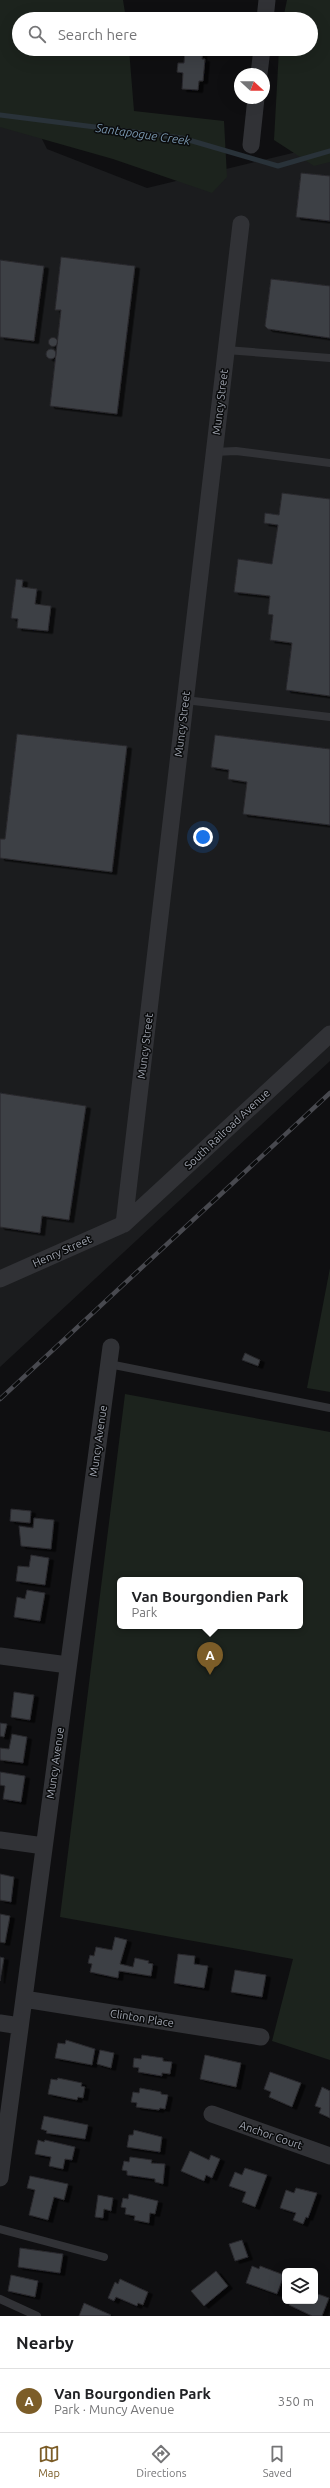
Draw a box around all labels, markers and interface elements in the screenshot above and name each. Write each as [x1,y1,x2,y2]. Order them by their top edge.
search box [12,12,318,56]
icon: search [26,23,48,45]
text: Search here [58,26,137,43]
north arrow [234,68,270,104]
water label: Santapogue Creek [94,121,192,147]
street label: Muncy Street [210,368,230,435]
street label: Muncy Street [172,690,192,757]
your location [193,827,213,847]
street label: Muncy Street [135,1012,155,1079]
street label: South Railroad Avenue [182,1086,272,1172]
street label: Henry Street [31,1232,94,1269]
street label: Muncy Avenue [87,1404,109,1478]
popup [117,1577,303,1629]
text: Van Bourgondien Park [132,1588,288,1605]
text: Park [132,1605,157,1619]
pin: A [197,1642,223,1675]
street label: Muncy Avenue [44,1726,66,1800]
street label: Clinton Place [109,2007,175,2029]
street label: Anchor Court [238,2119,305,2152]
map controls [282,2268,318,2304]
button: layers [282,2268,318,2304]
text: Nearby [16,2333,74,2352]
text: Van Bourgondien Park [54,2385,211,2402]
text: A [24,2394,34,2408]
text: 350 m [278,2394,314,2408]
text: Park · Muncy Avenue [54,2402,174,2416]
tab: Map [38,2443,60,2479]
tab: Directions [136,2443,186,2479]
tab: Saved [263,2443,292,2479]

